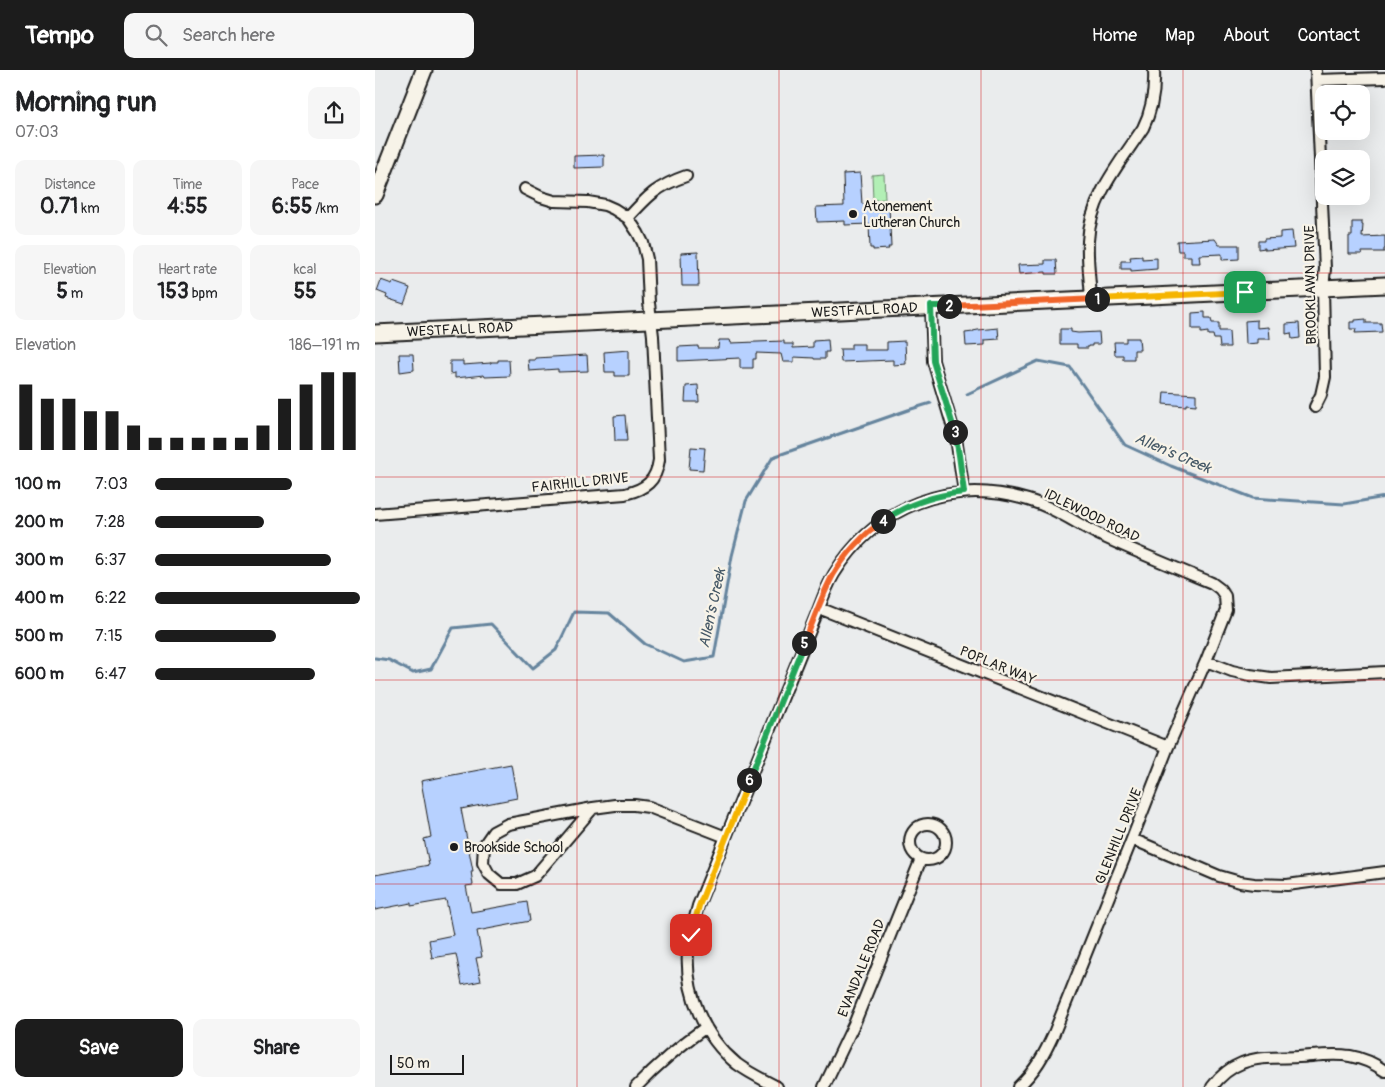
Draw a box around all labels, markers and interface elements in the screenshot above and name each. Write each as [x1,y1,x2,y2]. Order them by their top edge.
search box [124,13,474,58]
text: Tempo [25,21,94,50]
icon: search [142,21,170,49]
text: Search here [182,23,275,47]
text: Home [1092,24,1137,47]
text: Map [1165,24,1195,47]
text: About [1223,24,1269,47]
text: Contact [1297,24,1360,47]
text: Morning run [15,85,157,120]
map controls [1315,85,1370,205]
button: locate [1315,85,1370,140]
button: share [308,87,360,139]
text: 07:03 [15,122,59,142]
button: layers [1315,150,1370,205]
text: Distance [44,176,95,193]
text: Time [173,176,202,193]
text: Pace [291,176,319,193]
text: 0.71 [40,193,78,220]
text: 4:55 [167,193,208,220]
text: 6:55 [272,193,312,220]
place label: Atonement Lutheran Church [863,198,960,231]
text: km [78,200,100,217]
text: /km [312,200,339,217]
marker: Atonement Lutheran Church [847,208,859,220]
street label: BROOKLAWN DRIVE [1301,225,1320,345]
text: Elevation [43,261,97,278]
text: Heart rate [158,261,217,278]
text: kcal [294,261,317,278]
pin [1224,271,1266,313]
text: 5 [56,278,68,305]
text: 153 [157,278,189,305]
text: 55 [294,278,317,305]
icon: arrive [1231,278,1259,306]
text: m [68,285,83,302]
text: bpm [189,285,218,302]
pin: 1 [1085,286,1109,312]
text: 1 [1095,291,1100,308]
pin: 2 [937,294,961,318]
text: 2 [946,298,953,315]
street label: WESTFALL ROAD [811,299,918,321]
street label: WESTFALL ROAD [406,318,514,340]
text: Elevation [15,335,76,355]
text: 186–191 m [289,335,360,355]
pin: 3 [943,420,967,444]
text: 3 [952,424,959,441]
water label: Allen's Creek [1132,429,1215,479]
street label: FAIRHILL DRIVE [531,469,630,496]
text: 100 m [15,474,61,494]
text: 7:03 [95,474,128,494]
street label: IDLEWOOD ROAD [1041,485,1143,546]
pin: 4 [871,508,895,534]
text: 200 m [15,512,63,532]
text: 7:28 [95,512,125,532]
text: 4 [879,513,888,530]
text: 300 m [15,550,63,570]
text: 6:37 [95,550,126,570]
water label: Allen's Creek [695,565,731,650]
text: 400 m [15,588,64,608]
text: 6:22 [95,588,126,608]
text: 500 m [15,626,63,646]
text: 7:15 [95,626,123,646]
pin: 5 [791,630,817,656]
text: 5 [801,635,808,652]
street label: POPLAR WAY [957,642,1038,688]
text: 600 m [15,664,64,684]
text: 6:47 [95,664,126,684]
pin: 6 [737,768,761,792]
text: 6 [745,772,754,789]
street label: GLENHILL DRIVE [1091,786,1146,887]
place label: Brookside School [464,839,563,856]
marker: Brookside School [448,841,460,853]
pin [670,914,712,956]
street label: EVANDALE ROAD [834,917,889,1020]
icon: check [677,921,705,949]
button: Save [15,1019,183,1077]
button: Share [193,1019,360,1077]
scale bar [390,1052,464,1075]
text: 50 m [397,1055,430,1072]

